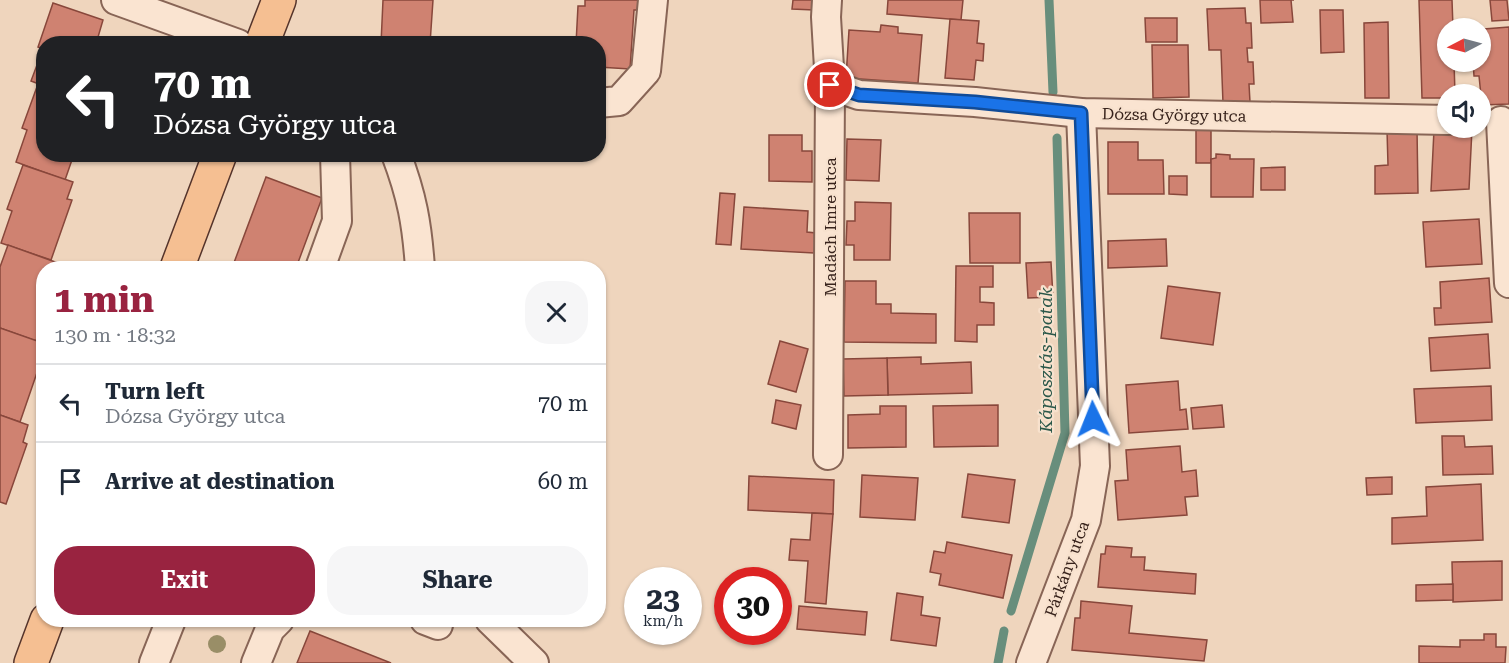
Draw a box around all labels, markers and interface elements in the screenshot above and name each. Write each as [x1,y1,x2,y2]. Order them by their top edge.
north arrow [1437,18,1491,72]
map controls [1437,18,1491,138]
text: 70 m [153,59,251,108]
pin [804,59,855,110]
icon: left [54,60,132,138]
icon: arrive [813,68,846,101]
button: sound [1437,84,1491,138]
street label: Dózsa György utca [1102,104,1247,126]
text: Dózsa György utca [153,109,397,141]
street label: Madách Imre utca [821,157,840,296]
text: 1 min [54,279,154,321]
button: close [525,281,588,344]
water label: Káposztás-patak [1035,287,1056,434]
text: 130 m · 18:32 [54,323,176,347]
text: Turn left [105,379,205,404]
icon: left [54,387,87,420]
position arrow [1061,387,1125,451]
text: 70 m [538,391,588,416]
text: Dózsa György utca [105,404,285,428]
icon: arrive [54,465,87,498]
text: Arrive at destination [105,469,334,494]
text: 60 m [538,469,588,494]
street label: Párkány utca [1041,518,1093,619]
button: Exit [54,546,315,615]
button: Share [327,546,588,615]
speed limit sign: 30 [714,567,792,645]
text: 23 [646,581,680,616]
text: km/h [643,612,683,630]

